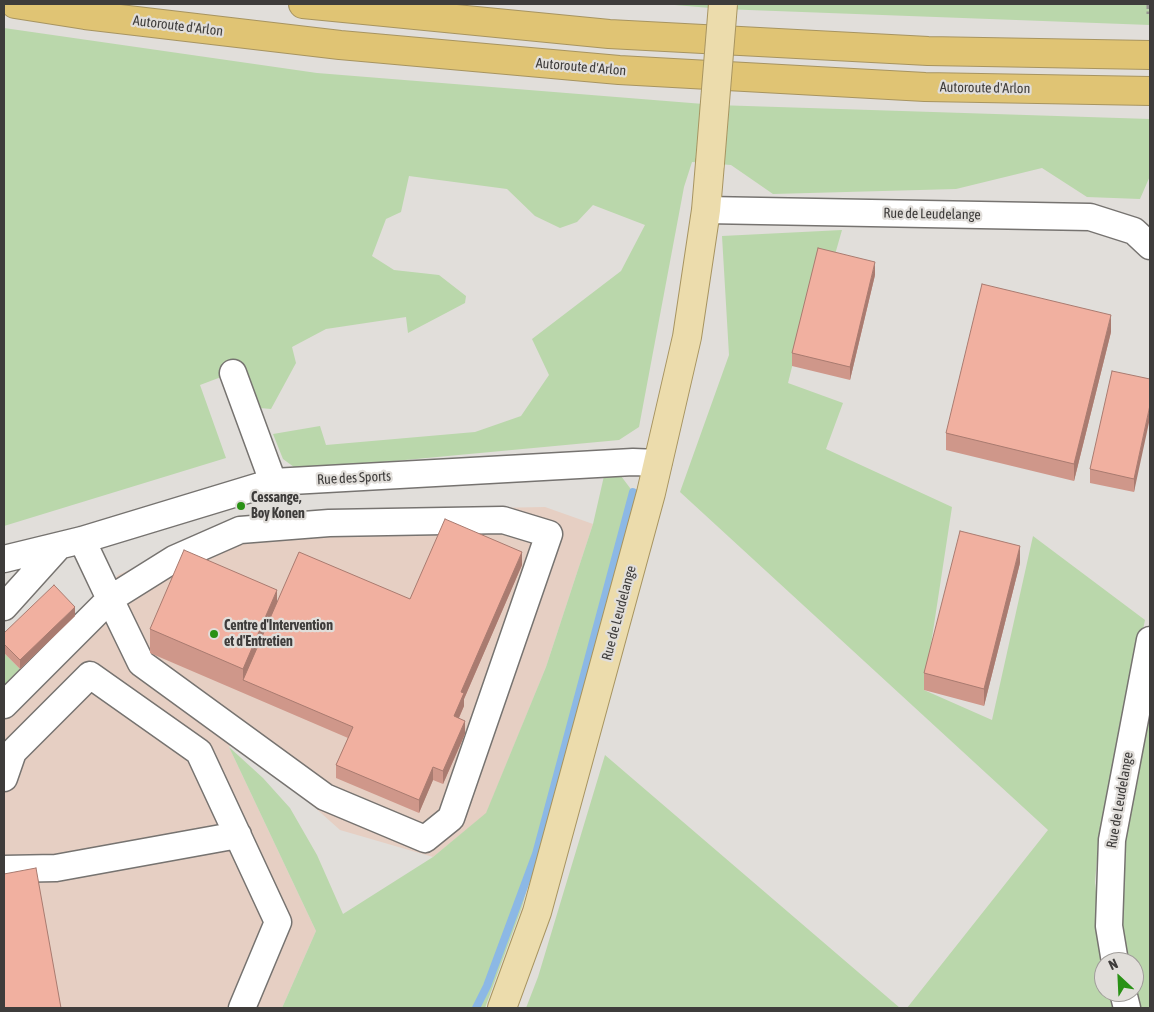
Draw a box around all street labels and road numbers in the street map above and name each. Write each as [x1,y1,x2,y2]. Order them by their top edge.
street label: Autoroute d'Arlon [132,12,224,40]
street label: Autoroute d'Arlon [535,55,627,79]
street label: Autoroute d'Arlon [940,79,1030,97]
street label: Rue de Leudelange [883,205,981,223]
street label: Rue des Sports [317,468,391,488]
street label: Rue de Leudelange [598,564,640,662]
street label: Rue de Leudelange [1103,750,1137,850]

